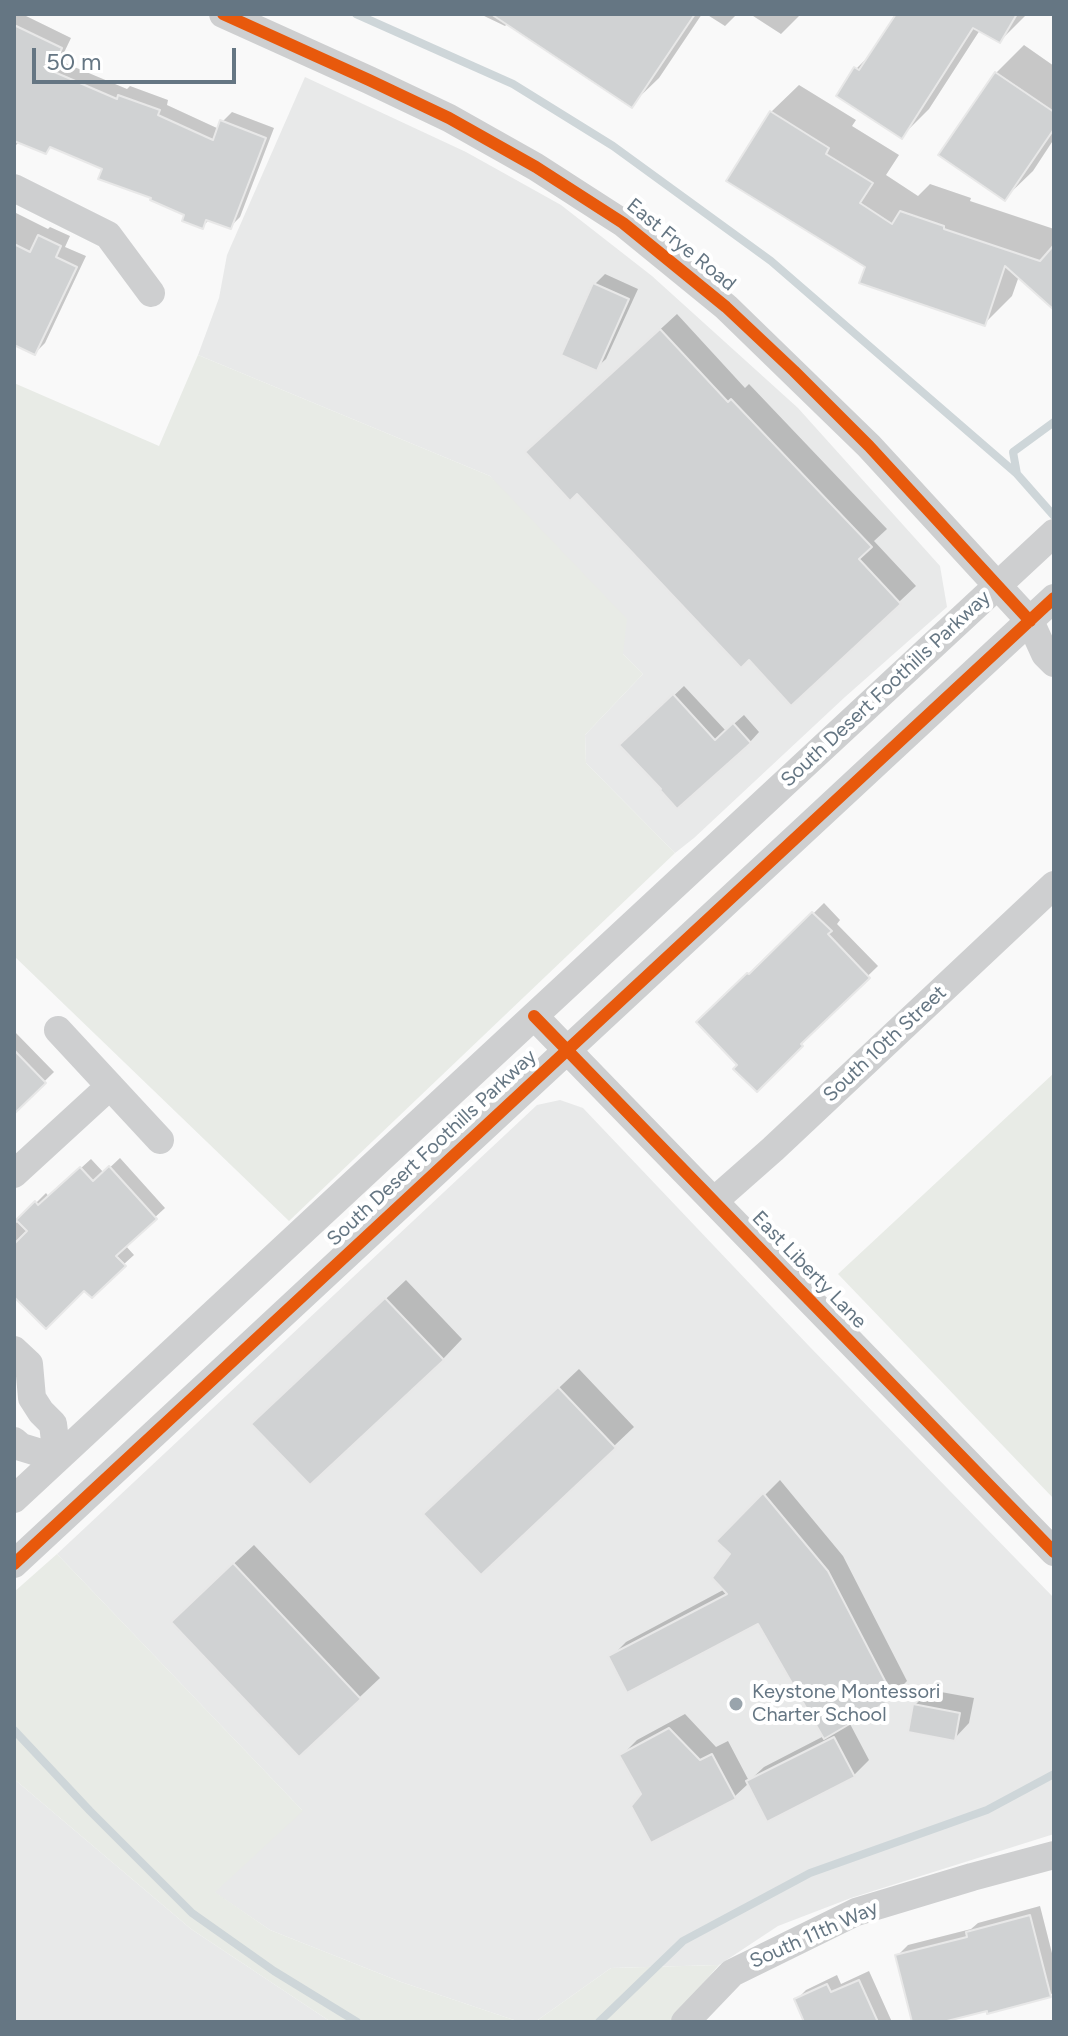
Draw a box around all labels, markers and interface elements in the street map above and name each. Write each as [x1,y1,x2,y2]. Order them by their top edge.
scale bar [36,32,240,82]
text: 50 m [46,47,102,76]
street label: East Frye Road [622,194,740,296]
street label: South Desert Foothills Parkway [776,586,996,792]
street label: South 10th Street [819,981,951,1107]
street label: South Desert Foothills Parkway [322,1045,542,1251]
street label: East Liberty Lane [747,1206,871,1334]
place label: Keystone Montessori Charter School [752,1680,940,1727]
marker: Keystone Montessori Charter School [727,1695,745,1713]
street label: South 11th Way [746,1896,882,1974]

